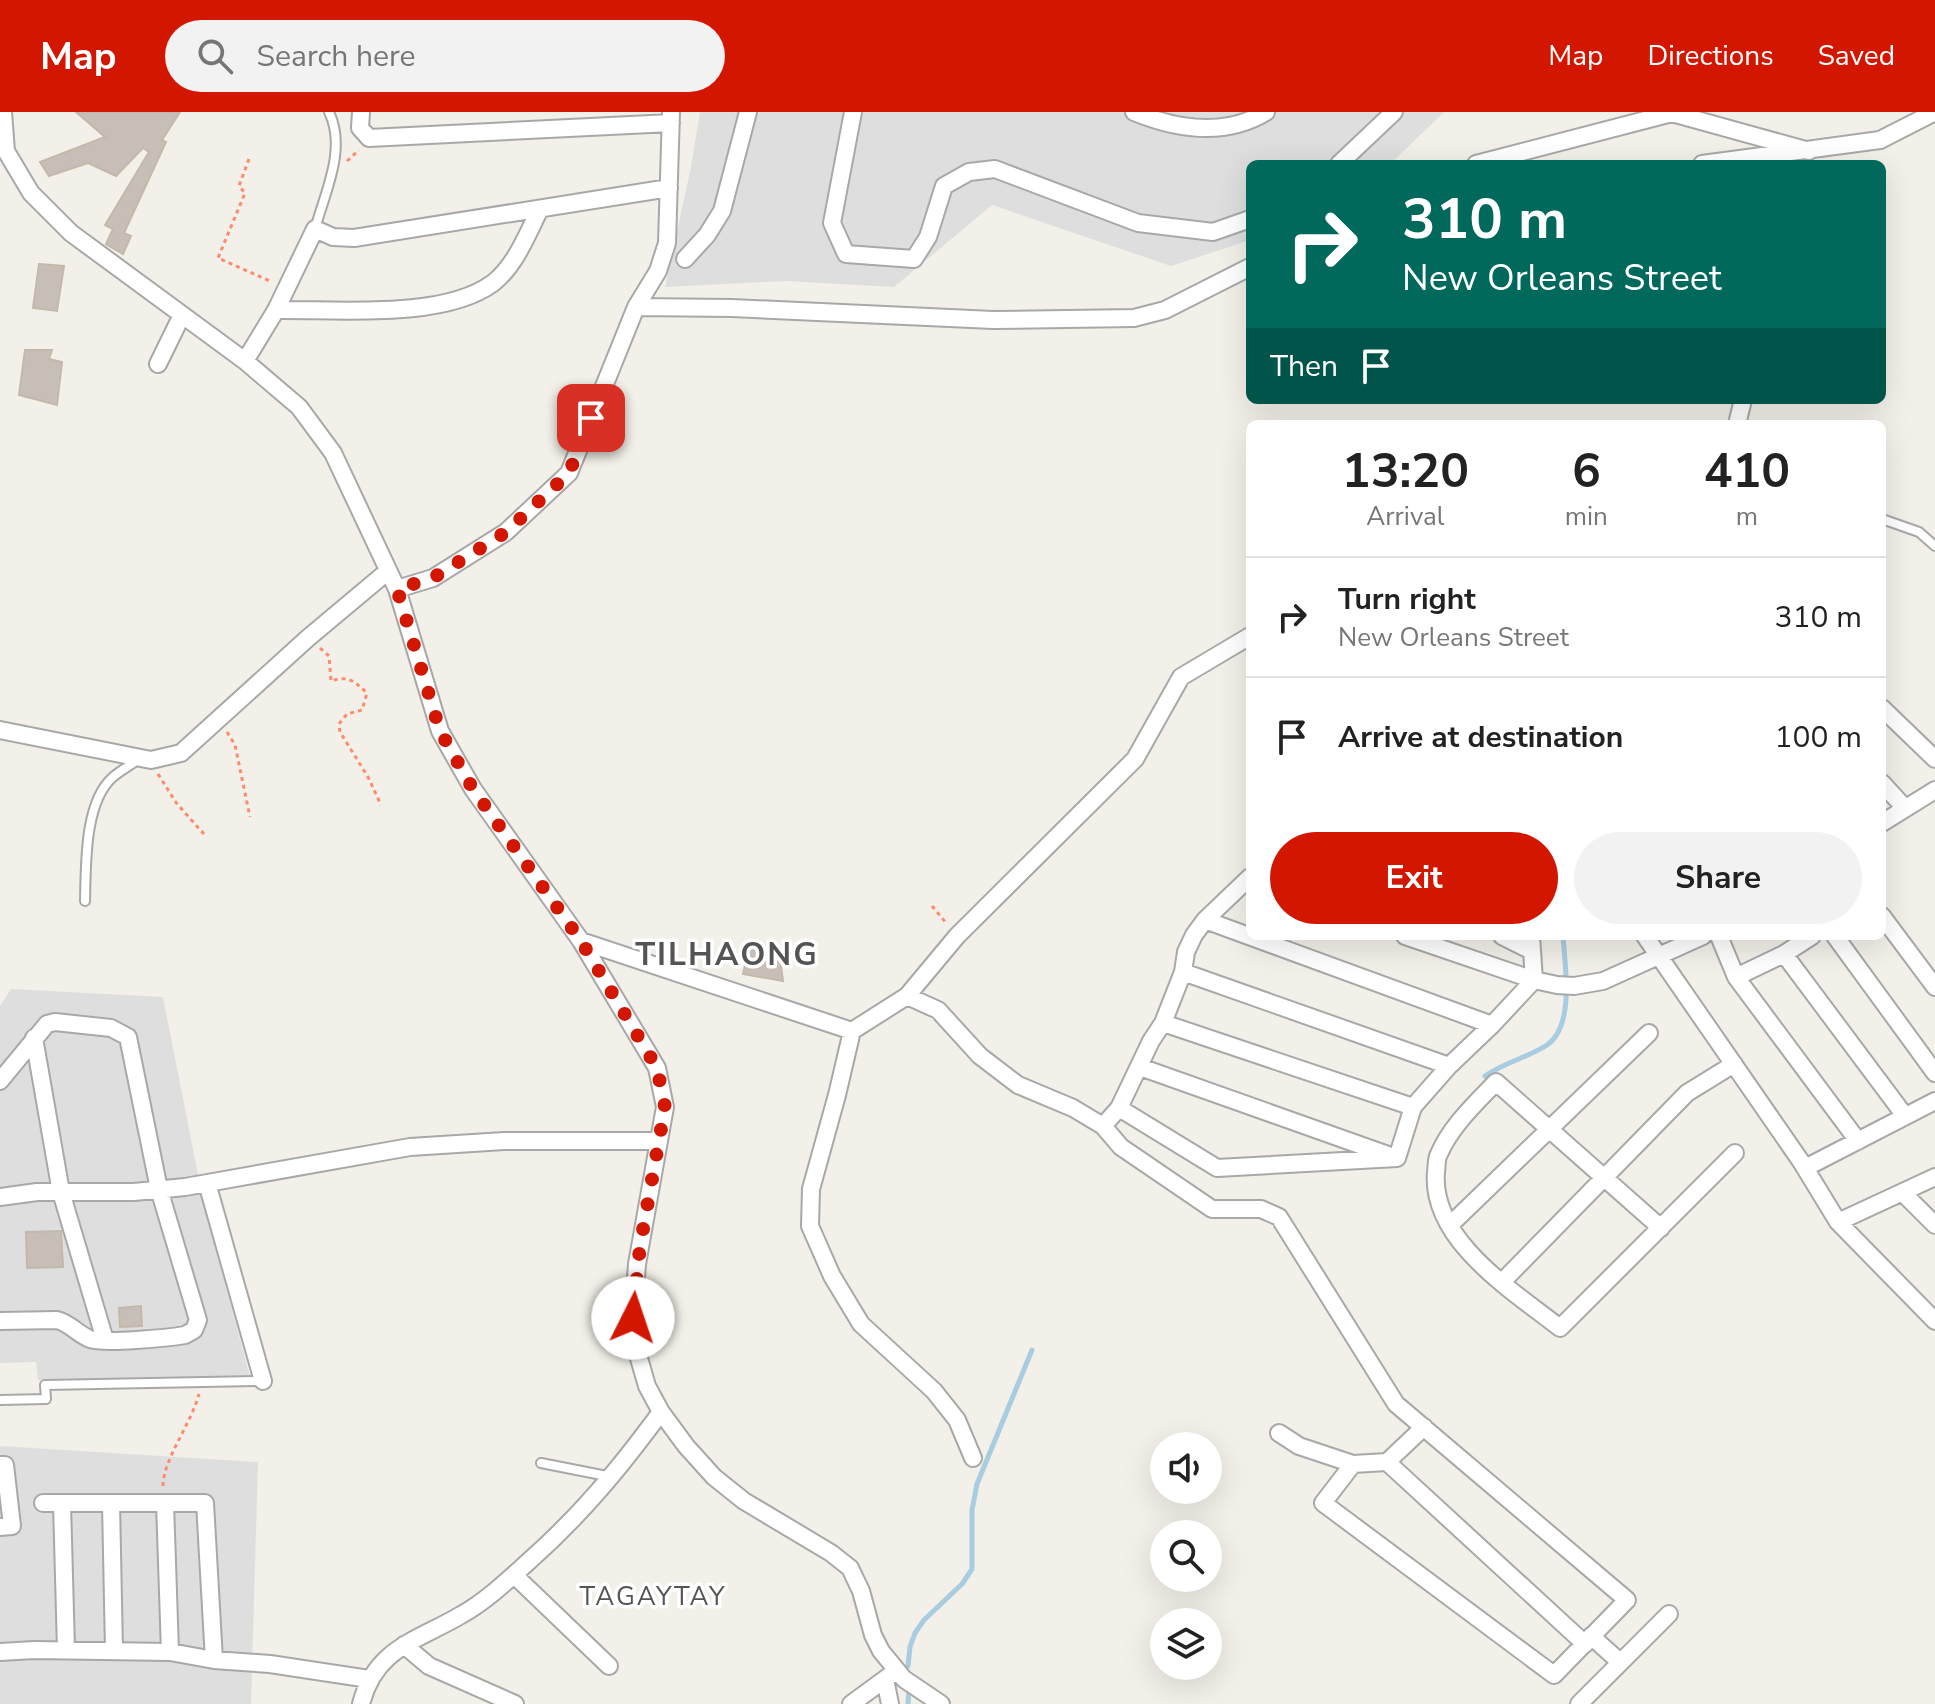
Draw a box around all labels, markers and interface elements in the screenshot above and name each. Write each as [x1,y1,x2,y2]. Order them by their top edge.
search box [165,20,725,92]
text: Map [40,31,117,82]
icon: search [193,34,237,78]
text: Search here [257,36,416,77]
text: Map [1548,37,1603,75]
text: Directions [1647,37,1774,75]
text: Saved [1818,37,1895,75]
text: 310 m [1402,181,1567,258]
icon: right [1270,192,1374,296]
text: New Orleans Street [1402,254,1722,303]
icon: arrive [1354,344,1398,388]
text: Then [1270,346,1338,387]
pin [557,384,625,452]
icon: arrive [569,396,613,440]
text: 13:20 [1342,438,1469,504]
text: 6 [1572,438,1601,504]
text: 410 [1704,438,1790,504]
text: Arrival [1366,499,1445,534]
text: min [1565,499,1608,534]
text: m [1736,499,1758,534]
text: Turn right [1338,579,1476,620]
icon: right [1270,595,1314,639]
text: 310 m [1775,597,1862,638]
text: New Orleans Street [1338,620,1569,655]
icon: arrive [1270,715,1314,759]
text: Arrive at destination [1338,717,1623,758]
text: 100 m [1775,717,1862,758]
button: Exit [1270,832,1558,924]
button: Share [1574,832,1862,924]
district label: TILHAONG [635,933,819,976]
position arrow [591,1276,675,1360]
map controls [1150,1432,1222,1680]
button: sound [1150,1432,1222,1504]
button: search [1150,1520,1222,1592]
district label: TAGAYTAY [580,1579,726,1614]
button: layers [1150,1608,1222,1680]

